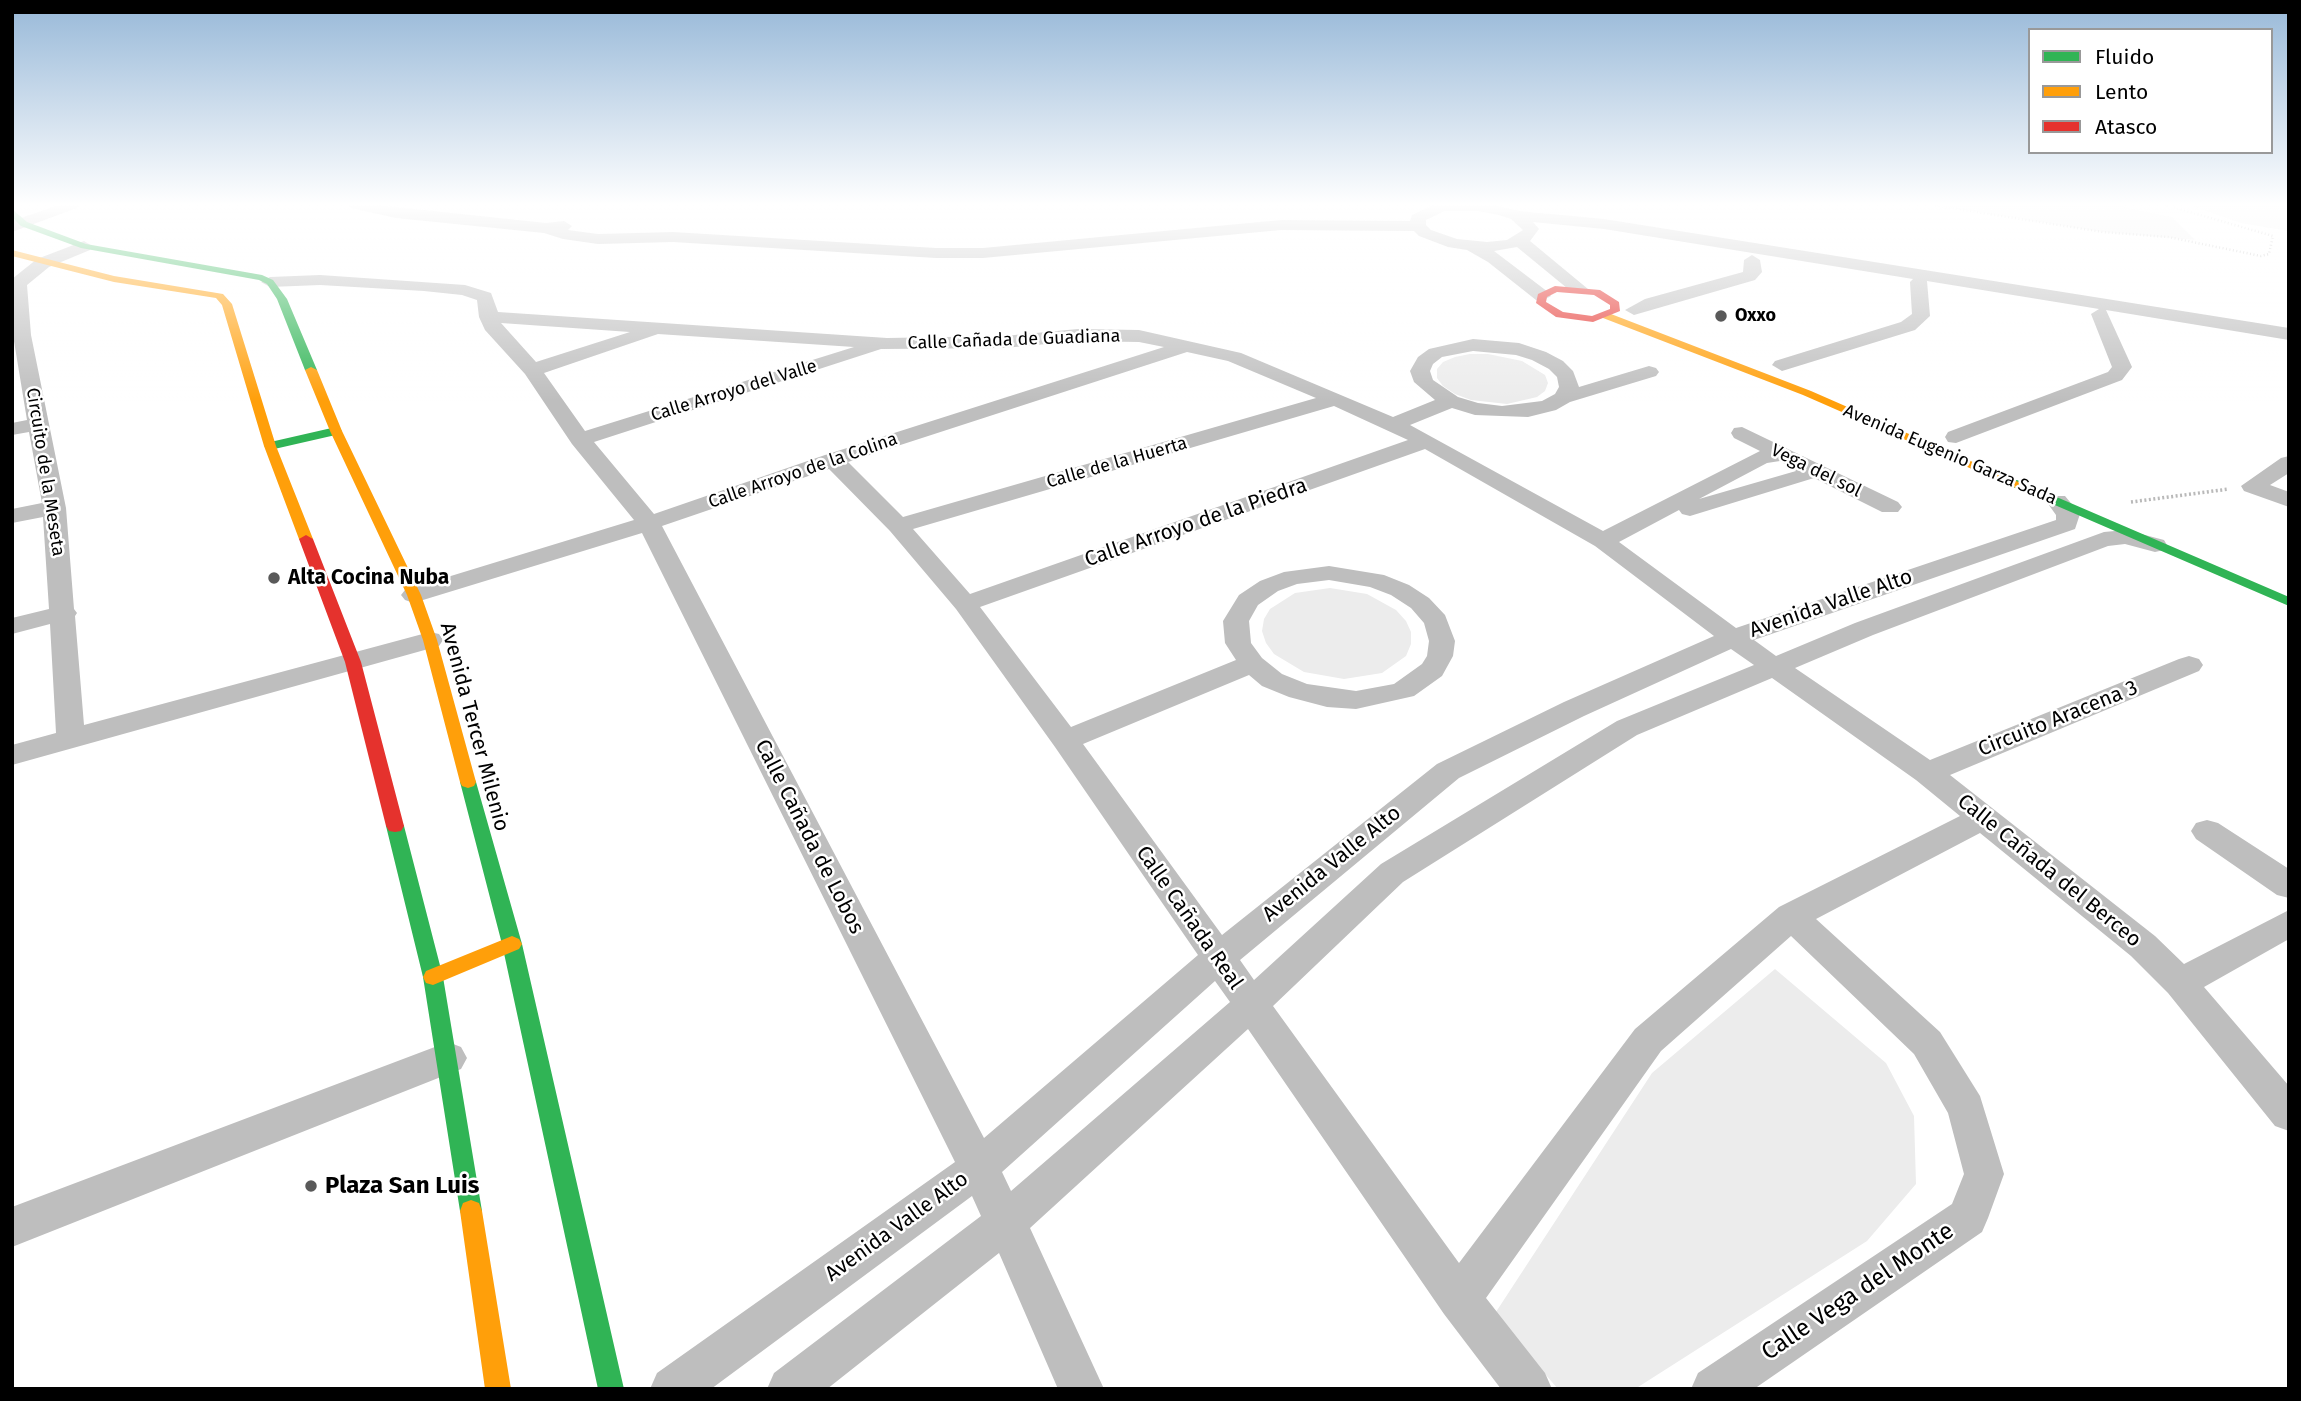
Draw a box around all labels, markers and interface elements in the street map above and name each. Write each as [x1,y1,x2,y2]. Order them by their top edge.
legend [2028,28,2273,154]
text: Fluido [2095,44,2154,70]
text: Lento [2095,79,2148,105]
text: Atasco [2095,114,2157,140]
place label: Oxxo [1735,305,1776,327]
marker: Oxxo [1713,308,1729,324]
street label: Calle Cañada de Guadiana [907,325,1121,355]
street label: Calle Arroyo del Valle [648,355,820,427]
street label: Circuito de la Meseta [21,386,69,558]
street label: Avenida Eugenio Garza Sada [1840,400,2060,510]
street label: Calle Arroyo de la Colina [706,428,900,514]
street label: Calle de la Huerta [1044,433,1190,493]
street label: Vega del sol [1767,440,1865,502]
street label: Calle Arroyo de la Piedra [1082,473,1310,573]
street label: Avenida Valle Alto [1746,564,1916,644]
place label: Alta Cocina Nuba [288,565,449,591]
marker: Alta Cocina Nuba [266,570,282,586]
street label: Avenida Tercer Milenio [434,620,514,834]
street label: Circuito Aracena 3 [1975,675,2141,763]
street label: Calle Cañada de Lobos [749,736,869,938]
street label: Calle Cañada del Berceo [1952,789,2146,953]
street label: Avenida Valle Alto [1258,801,1406,927]
street label: Calle Cañada Real [1130,841,1248,995]
street label: Avenida Valle Alto [821,1167,973,1287]
place label: Plaza San Luis [325,1172,479,1200]
marker: Plaza San Luis [303,1178,319,1194]
street label: Calle Vega del Monte [1756,1217,1960,1367]

